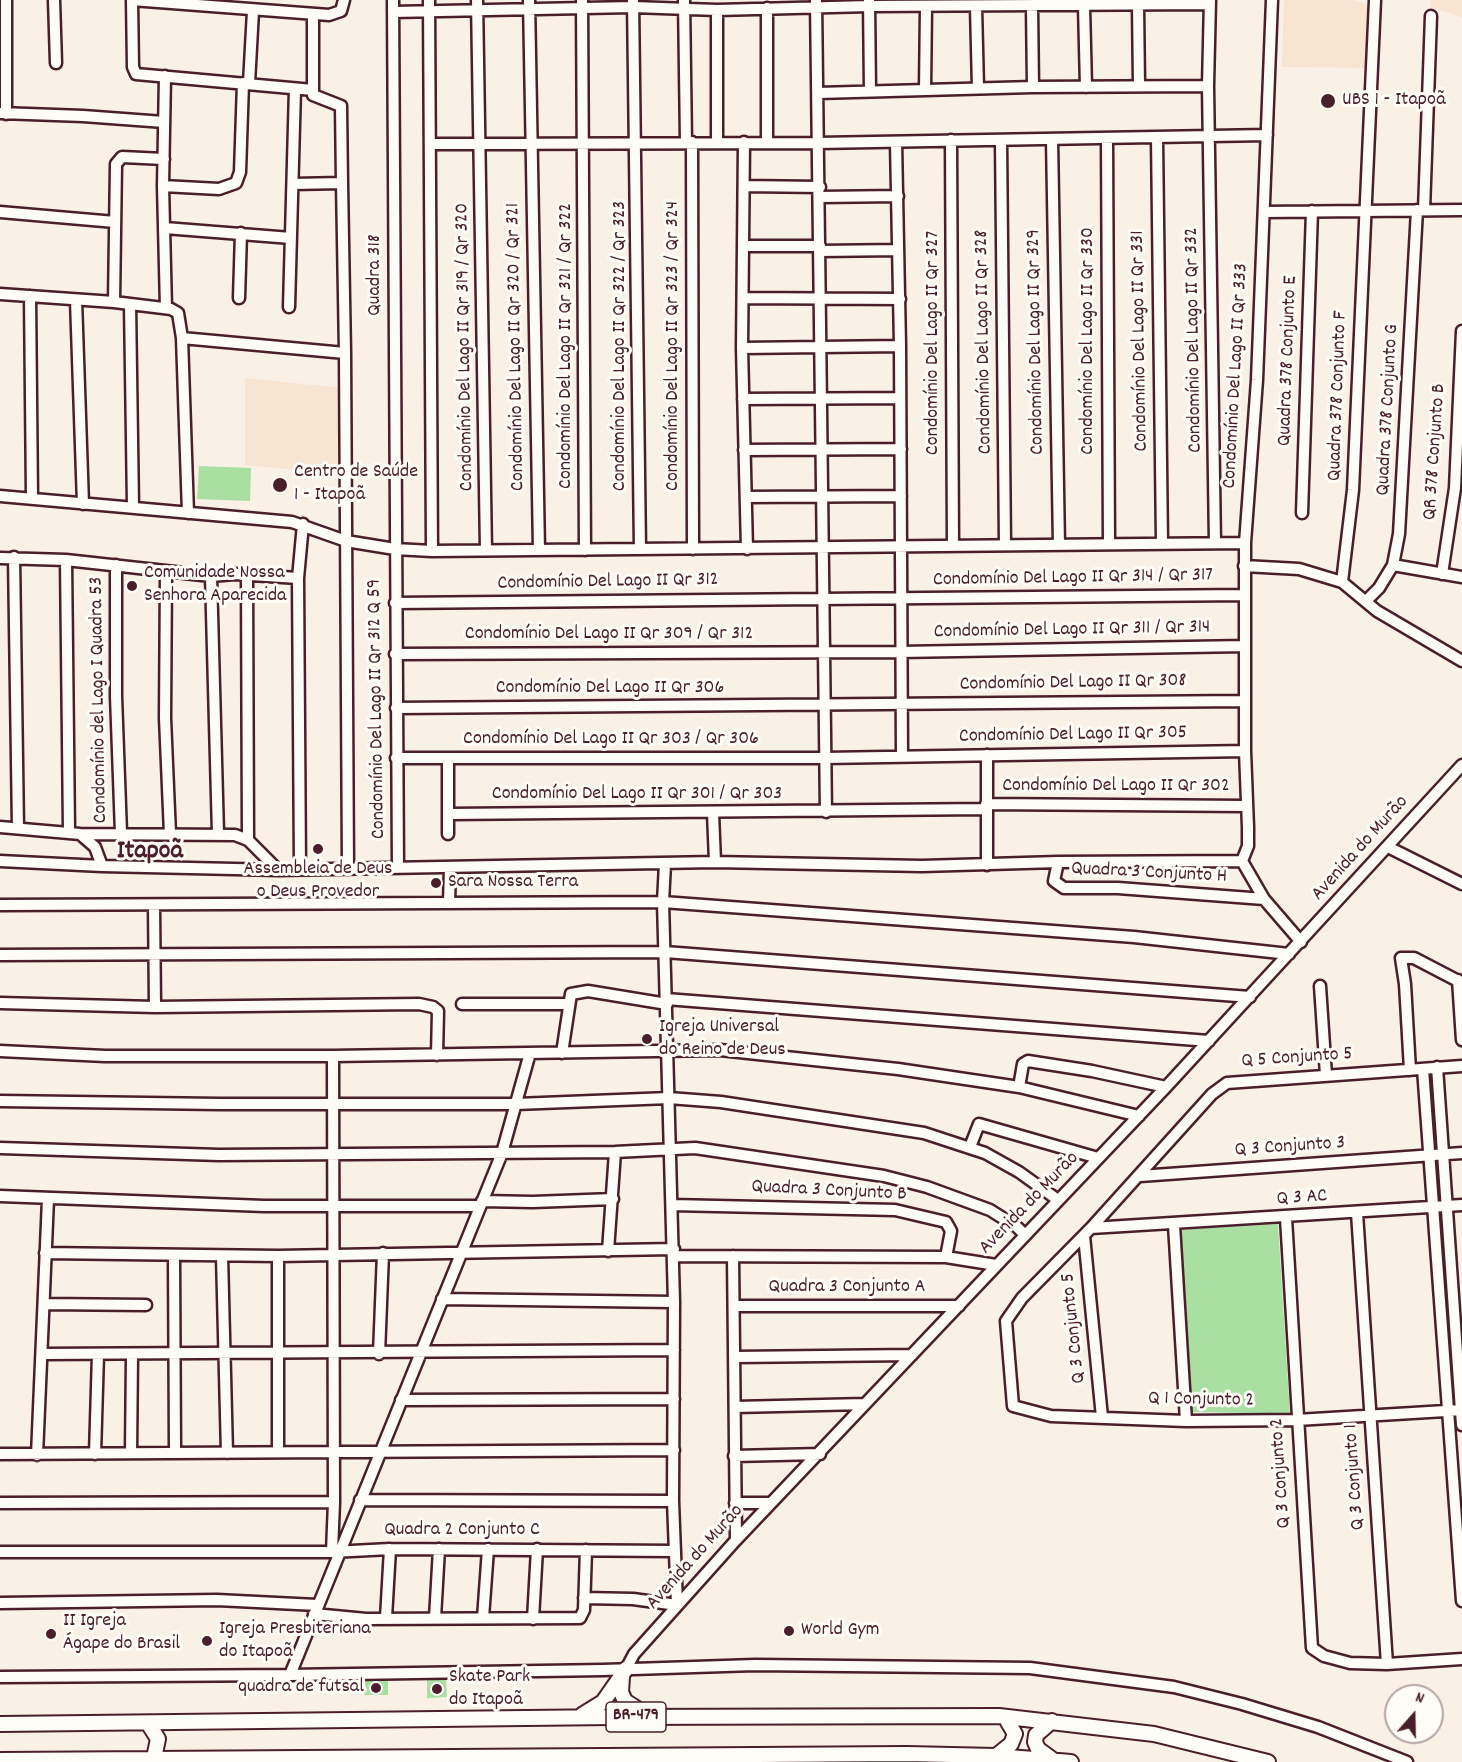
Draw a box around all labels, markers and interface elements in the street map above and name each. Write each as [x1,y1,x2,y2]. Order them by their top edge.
place label: UBS 1 - Itapoã [1342,89,1446,113]
marker: UBS 1 - Itapoã [1319,92,1337,110]
street label: Condomínio Del Lago II Qr 322 / Qr 323 [609,201,633,491]
street label: Condomínio Del Lago II Qr 323 / Qr 324 [662,201,686,491]
street label: Condomínio Del Lago II Qr 319 / Qr 320 [451,203,481,491]
street label: Condomínio Del Lago II Qr 320 / Qr 321 [502,203,532,491]
street label: Condomínio Del Lago II Qr 321 / Qr 322 [555,203,579,489]
street label: Condomínio Del Lago II Qr 330 [1077,227,1101,455]
street label: Condomínio Del Lago II Qr 332 [1181,227,1209,453]
street label: Condomínio Del Lago II Qr 328 [971,229,999,455]
street label: Condomínio Del Lago II Qr 329 [1023,229,1051,455]
street label: Condomínio Del Lago II Qr 331 [1127,230,1155,452]
street label: Condomínio Del Lago II Qr 327 [922,231,946,455]
street label: Quadra 318 [364,234,388,316]
street label: Condomínio Del Lago II Qr 333 [1219,263,1255,489]
street label: Quadra 378 Conjunto E [1274,275,1304,447]
street label: Quadra 378 Conjunto F [1324,310,1354,482]
street label: Quadra 378 Conjunto G [1373,324,1405,496]
street label: QR 378 Conjunto B [1419,383,1453,521]
place label: Centro de Saúde 1 - Itapoã [294,461,418,508]
marker: Centro de Saúde 1 - Itapoã [271,476,289,494]
place label: Comunidade Nossa Senhora Aparecida [144,562,286,609]
street label: Condomínio Del Lago II Qr 314 / Qr 317 [933,565,1213,593]
street label: Condomínio Del Lago II Qr 312 [497,569,719,597]
street label: Condomínio del Lago I Quadra 53 [86,576,114,824]
marker: Comunidade Nossa Senhora Aparecida [125,579,139,593]
street label: Condomínio Del Lago II Qr 312 Q 59 [364,579,392,839]
street label: Condomínio Del Lago II Qr 311 / Qr 314 [933,617,1211,645]
street label: Condomínio Del Lago II Qr 309 / Qr 312 [465,623,753,647]
street label: Condomínio Del Lago II Qr 308 [959,670,1187,698]
street label: Condomínio Del Lago II Qr 306 [496,677,724,701]
street label: Condomínio Del Lago II Qr 305 [959,722,1187,750]
street label: Condomínio Del Lago II Qr 303 / Qr 306 [463,728,759,752]
street label: Condomínio Del Lago II Qr 302 [1002,775,1230,799]
street label: Condomínio Del Lago II Qr 301 / Qr 303 [492,783,782,807]
street label: Avenida do Murão [1307,791,1415,907]
district label: Itapoã [117,837,183,869]
marker: Assembleia de Deus o Deus Provedor [311,842,325,856]
place label: Assembleia de Deus o Deus Provedor [243,858,393,905]
street label: Quadra 3 Conjunto H [1070,858,1228,890]
place label: Sara Nossa Terra [448,871,578,895]
marker: Sara Nossa Terra [429,876,443,890]
place label: Igreja Universal do Reino de Deus [659,1016,786,1063]
marker: Igreja Universal do Reino de Deus [640,1032,654,1046]
street label: Q 5 Conjunto 5 [1241,1043,1353,1075]
street label: Q 3 Conjunto 3 [1234,1132,1346,1164]
street label: Avenida do Murão [975,1148,1085,1260]
street label: Quadra 3 Conjunto B [751,1176,907,1208]
street label: Q 3 AC [1276,1185,1328,1213]
street label: Q 3 Conjunto 5 [1057,1272,1093,1384]
street label: Quadra 3 Conjunto A [769,1276,925,1300]
street label: Q 1 Conjunto 2 [1148,1388,1254,1414]
street label: Q 3 Conjunto 2 [1266,1417,1298,1529]
street label: Q 3 Conjunto 1 [1340,1423,1372,1531]
street label: Avenida do Murão [642,1500,750,1616]
street label: Quadra 2 Conjunto C [384,1519,540,1543]
place label: II Igreja Ágape do Brasil [63,1610,180,1657]
place label: Igreja Presbiteriana do Itapoã [219,1618,371,1665]
place label: World Gym [801,1619,879,1643]
marker: World Gym [782,1624,796,1638]
marker: II Igreja Ágape do Brasil [44,1627,58,1641]
marker: Igreja Presbiteriana do Itapoã [200,1634,214,1648]
place label: Skate Park do Itapoã [449,1666,530,1713]
place label: quadra de futsal [238,1676,364,1700]
marker: quadra de futsal [369,1681,383,1695]
marker: Skate Park do Itapoã [430,1682,444,1696]
north arrow [1384,1684,1444,1744]
text: N [1412,1686,1427,1711]
road number: BR-479 [606,1702,666,1732]

